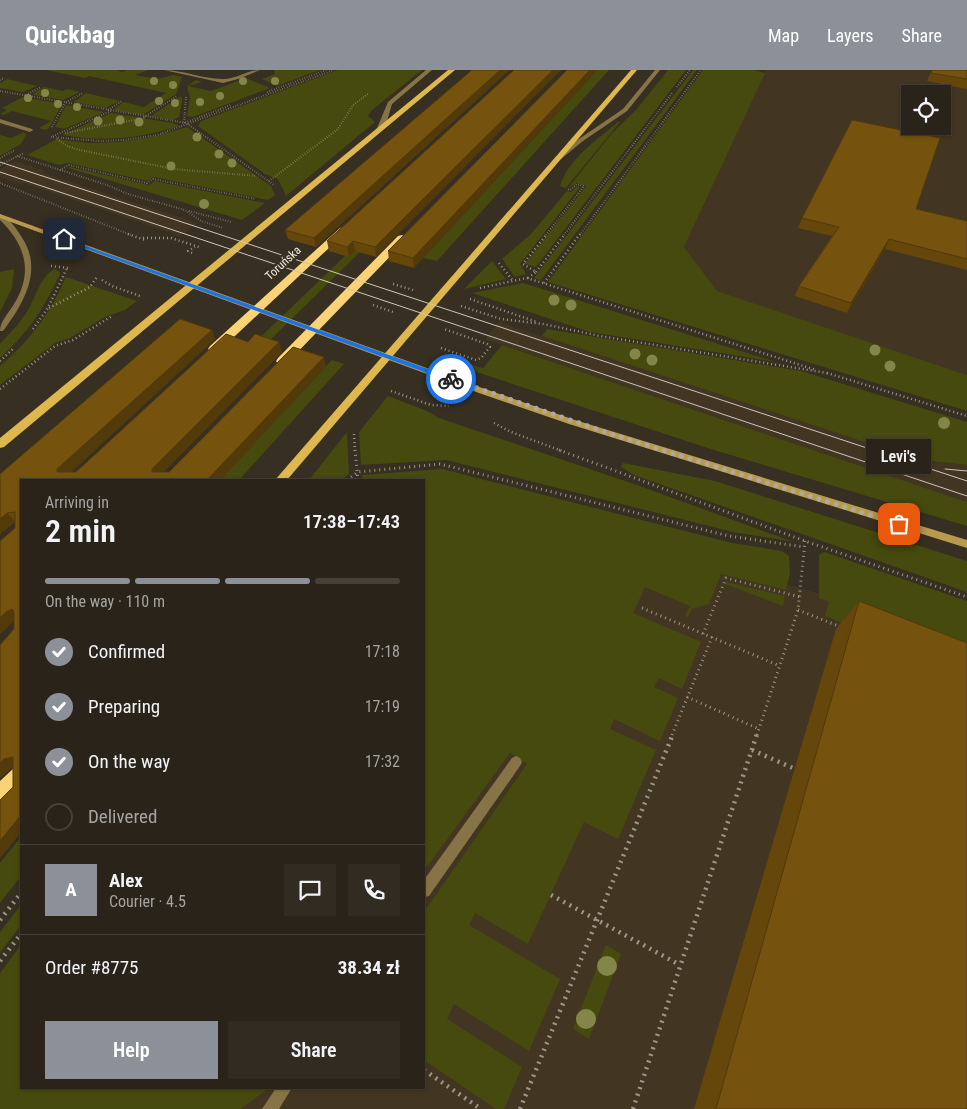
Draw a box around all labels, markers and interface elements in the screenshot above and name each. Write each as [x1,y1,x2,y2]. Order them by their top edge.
text: Quickbag [25,21,115,49]
text: Map [768,25,799,46]
text: Layers [827,25,874,46]
text: Share [902,25,942,46]
map controls [901,85,951,135]
button: locate [901,85,951,135]
pin [43,218,85,260]
icon: home [50,225,78,253]
street label: Toruńska [262,243,304,283]
courier [426,354,476,404]
icon: bike [437,365,465,393]
callout: Levi's [866,439,932,474]
text: Levi's [881,447,916,466]
text: Arriving in [45,493,109,512]
pin [878,503,920,545]
text: 17:38–17:43 [303,510,400,533]
icon: bag [885,510,913,538]
text: 2 min [45,512,116,550]
text: On the way · 110 m [45,592,165,611]
icon: check [45,638,73,666]
text: Confirmed [88,640,165,663]
text: 17:18 [365,642,400,661]
icon: check [45,693,73,721]
text: Preparing [88,695,160,718]
text: 17:19 [365,697,400,716]
icon: check [45,748,73,776]
text: On the way [88,750,170,773]
text: 17:32 [365,752,400,771]
text: Delivered [88,805,157,828]
button: chat [284,864,336,916]
button: phone [348,864,400,916]
text: Alex [109,869,143,892]
text: A [65,878,77,901]
text: Courier · 4.5 [109,892,186,911]
text: Order #8775 [45,956,138,979]
text: 38.34 zł [338,956,400,979]
button: Help [45,1021,218,1079]
button: Share [228,1021,400,1079]

